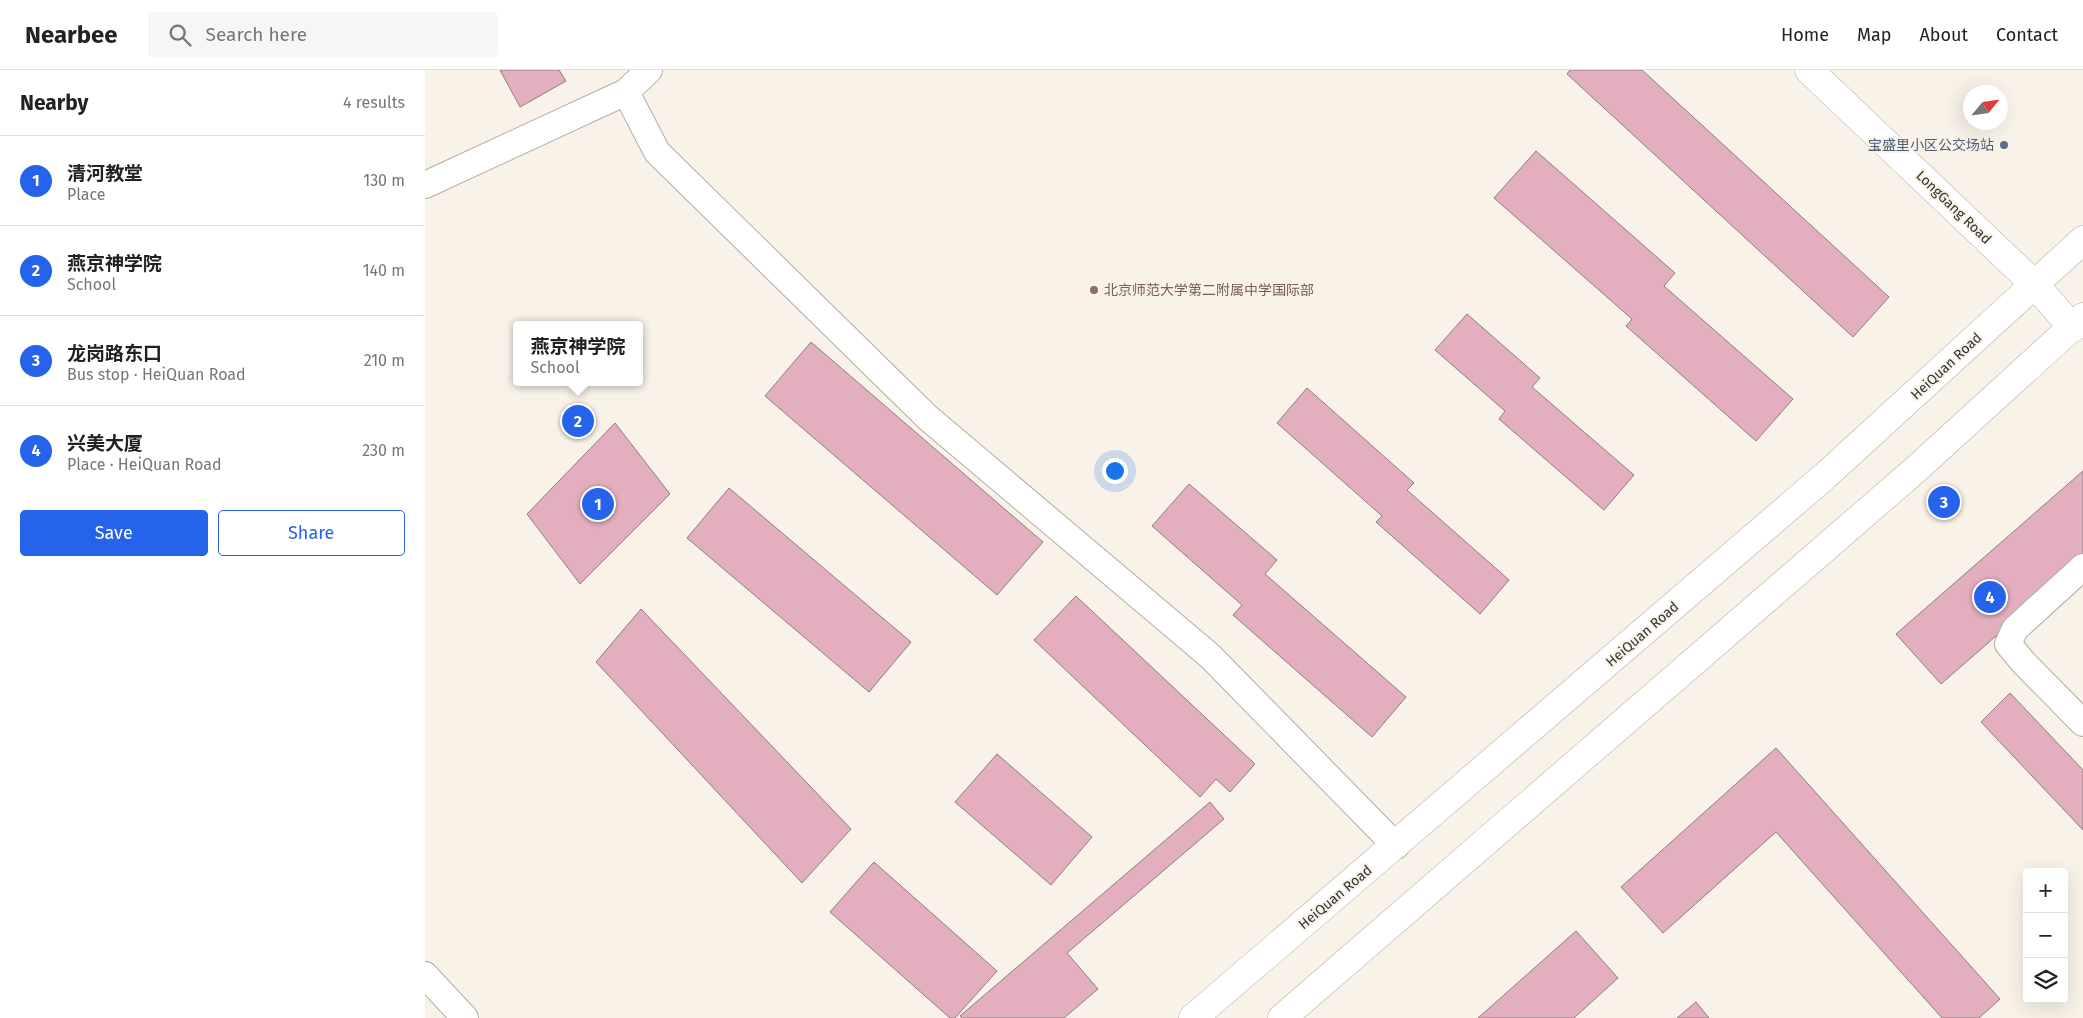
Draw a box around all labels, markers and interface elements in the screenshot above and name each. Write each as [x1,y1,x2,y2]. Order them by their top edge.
search box [148,12,498,57]
text: Nearbee [25,21,118,49]
icon: search [166,21,194,49]
text: Search here [206,23,307,46]
text: Home [1781,24,1829,46]
text: Map [1857,24,1891,46]
text: About [1919,24,1968,46]
text: Contact [1996,24,2058,46]
north arrow [1963,85,2008,130]
text: Nearby [20,90,88,116]
text: 4 results [343,93,405,112]
place label: 宝盛里小区公交场站 [1868,137,1994,154]
marker: 宝盛里小区公交场站 [1998,139,2010,151]
text: 清河教堂 [67,162,143,185]
street label: LongGang Road [1912,167,1995,248]
text: 1 [32,171,40,190]
text: 130 m [363,171,405,190]
text: Place [67,185,106,204]
text: 燕京神学院 [67,252,162,275]
text: 2 [32,261,40,280]
text: 140 m [363,261,405,280]
text: School [67,275,116,294]
place label: 北京师范大学第二附属中学国际部 [1104,282,1314,299]
marker: 北京师范大学第二附属中学国际部 [1088,284,1100,296]
popup [513,321,643,386]
street label: HeiQuan Road [1907,329,1985,404]
text: 燕京神学院 [530,335,626,358]
text: 龙岗路东口 [67,342,162,365]
text: 3 [32,351,40,370]
text: 210 m [364,351,405,370]
text: School [530,358,580,377]
text: Bus stop · HeiQuan Road [67,365,246,384]
pin: 2 [562,402,594,440]
text: 兴美大厦 [67,432,143,455]
text: 4 [31,441,41,460]
text: 230 m [362,441,405,460]
text: Place · HeiQuan Road [67,455,222,474]
your location [1102,458,1128,484]
pin: 3 [1928,483,1960,521]
pin: 1 [582,485,614,523]
button: Save [20,510,208,556]
button: Share [218,510,405,556]
pin: 4 [1974,578,2006,616]
street label: HeiQuan Road [1603,598,1682,671]
street label: HeiQuan Road [1295,862,1376,933]
map controls [2023,868,2068,1003]
button: + [2023,868,2068,913]
button: − [2023,913,2068,958]
button: layers [2023,958,2068,1003]

